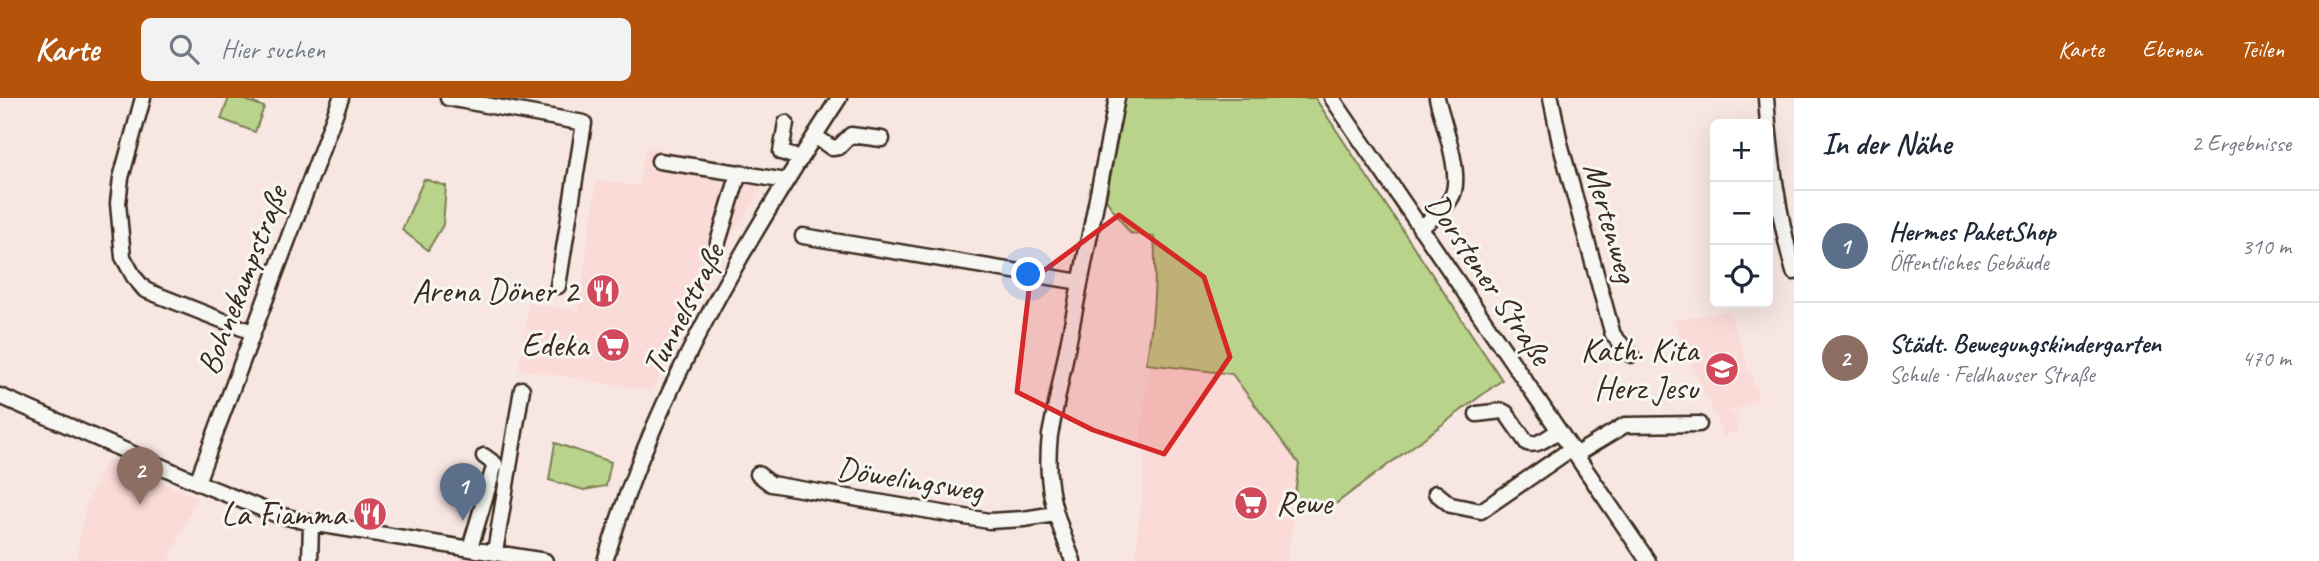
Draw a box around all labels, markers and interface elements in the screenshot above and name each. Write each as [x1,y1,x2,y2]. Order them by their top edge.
search box [141,18,631,81]
text: Karte [35,28,99,70]
icon: search [165,30,203,68]
text: Hier suchen [221,33,325,66]
text: Karte [2058,34,2104,64]
text: Ebenen [2142,34,2202,64]
text: Teilen [2240,34,2284,64]
map controls [1710,119,1773,308]
button: + [1710,119,1773,182]
text: In der Nähe [1822,125,1951,163]
text: 2 Ergebnisse [2191,129,2291,158]
street label: Mertenweg [1574,157,1649,289]
street label: Bohnekampstraße [187,178,298,380]
button: − [1710,182,1773,245]
street label: Dorstener Straße [1416,185,1563,375]
text: Hermes PaketShop [1889,215,2055,248]
text: 1 [1840,232,1850,261]
text: 310 m [2242,232,2291,261]
street label: Tunnelstraße [632,234,735,382]
button: locate [1710,245,1773,308]
text: Öffentliches Gebäude [1889,248,2049,277]
your location [1011,257,1045,291]
place label: Arena Döner 2 [412,270,581,312]
restaurant icon: Arena Döner 2 [584,272,622,310]
place label: Edeka [522,324,590,366]
supermarket icon: Edeka [594,326,632,364]
text: Städt. Bewegungskindergarten [1889,327,2161,360]
place label: Kath. Kita Herz Jesu [1581,329,1700,409]
text: 2 [1840,344,1850,373]
text: 470 m [2242,344,2291,373]
school or university icon: Kath. Kita Herz Jesu [1703,350,1741,388]
text: Schule · Feldhauser Straße [1889,360,2095,389]
pin: 2 [117,447,163,505]
street label: Döwelingsweg [834,447,987,511]
pin: 1 [440,463,486,521]
place label: Rewe [1276,482,1334,524]
supermarket icon: Rewe [1232,484,1270,522]
place label: La Fiamma [221,493,349,535]
restaurant icon: La Fiamma [351,495,389,533]

